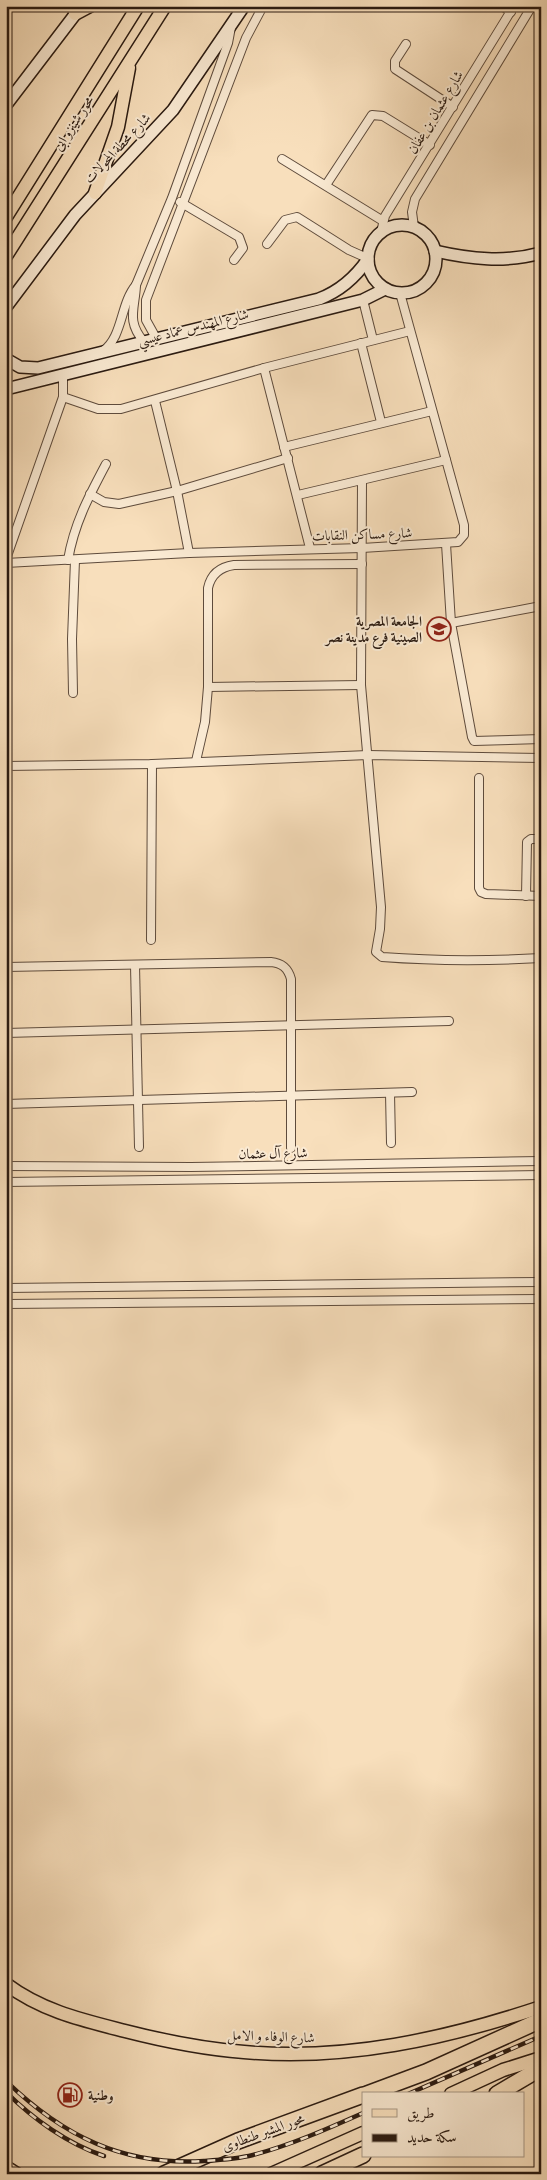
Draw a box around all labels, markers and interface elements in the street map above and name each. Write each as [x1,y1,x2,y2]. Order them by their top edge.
street label: شارع عثمان بن عفان [403,67,470,158]
street label: محور شينزو ابى [48,91,99,155]
street label: شارع محطة المحولات [80,109,157,189]
street label: شارع المهندس عماد عيسي [136,304,252,354]
street label: شارع مساكن النقابات [311,523,413,548]
place label: الجامعة المصرية الصينية فرع مدينة نصر [324,612,422,649]
school or university icon: الجامعة المصرية الصينية فرع مدينة نصر [426,616,452,642]
street label: شارع آل عثمان [238,1143,308,1166]
street label: شارع الوفاء و الامل [227,2025,315,2050]
fuel station icon: وطنية [57,2082,83,2108]
place label: وطنية [88,2086,114,2105]
legend [362,2092,524,2158]
text: طريق [407,2103,434,2123]
street label: محور المشير طنطاوى [219,2109,308,2156]
text: سكة حديد [407,2127,456,2147]

